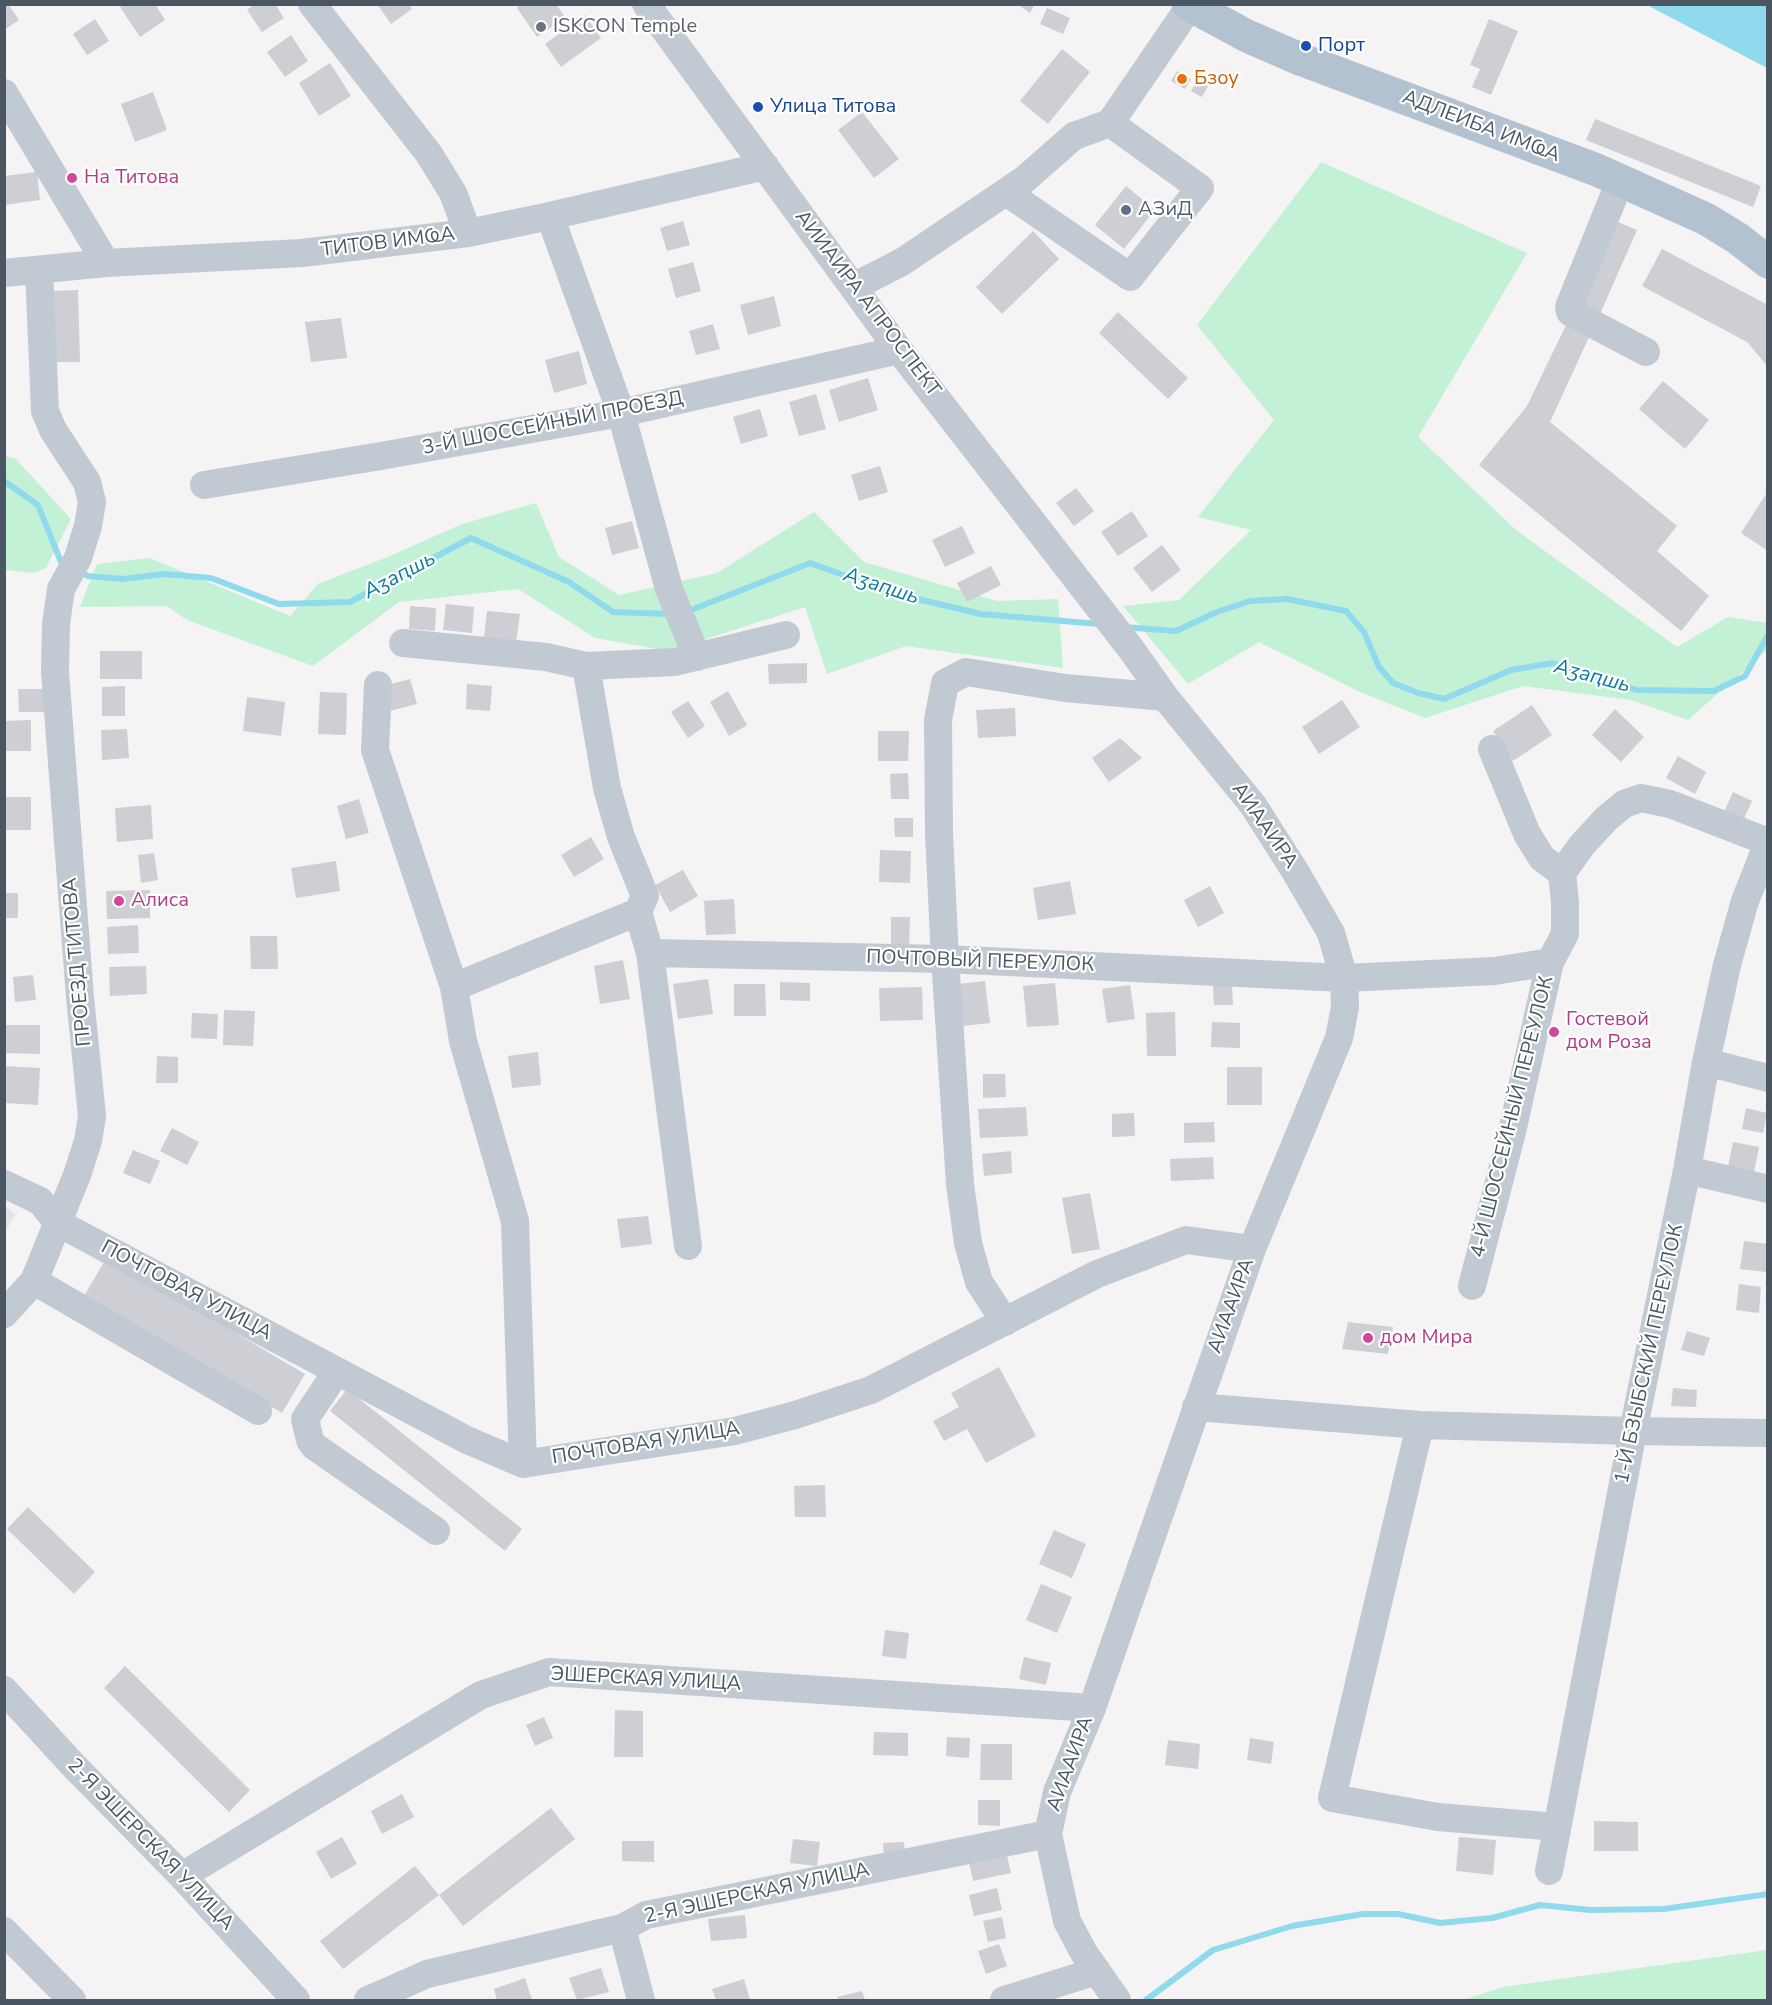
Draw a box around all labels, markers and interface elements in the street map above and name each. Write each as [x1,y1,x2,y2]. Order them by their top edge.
place label: ISKCON Temple [553,15,697,39]
marker: ISKCON Temple [534,20,548,34]
place label: Порт [1318,34,1365,58]
marker: Порт [1299,39,1313,53]
place label: Бзоу [1194,67,1239,91]
marker: Бзоу [1175,72,1189,86]
street label: АДЛЕИБА ИМҨА [1399,86,1563,168]
place label: Улица Титова [770,95,896,119]
marker: Улица Титова [751,100,765,114]
place label: На Титова [84,166,179,190]
marker: На Титова [65,171,79,185]
place label: АЗиД [1138,198,1193,222]
marker: АЗиД [1119,203,1133,217]
street label: АИИАИРА АПРОСПЕКТ [789,206,945,402]
street label: ТИТОВ ИМҨА [320,223,456,263]
street label: 3-Й ШОССЕЙНЫЙ ПРОЕЗД [421,387,685,461]
water label: Аӡаԥшь [360,547,440,605]
water label: Аӡаԥшь [840,563,922,611]
water label: Аӡаԥшь [1551,655,1633,699]
street label: АИААИРА [1226,779,1302,873]
street label: ПРОЕЗД ТИТОВА [59,877,97,1047]
place label: Алиса [131,889,189,913]
marker: Алиса [112,894,126,908]
street label: ПОЧТОВЫЙ ПЕРЕУЛОК [866,946,1094,978]
street label: 4-Й ШОССЕЙНЫЙ ПЕРЕУЛОК [1466,974,1560,1260]
place label: Гостевой дом Роза [1566,1008,1652,1055]
marker: Гостевой дом Роза [1547,1025,1561,1039]
street label: 1-Й БЗЫБСКИЙ ПЕРЕУЛОК [1611,1222,1689,1486]
street label: ПОЧТОВАЯ УЛИЦА [97,1236,275,1346]
street label: АИААИРА [1204,1255,1260,1357]
place label: дом Мира [1380,1326,1473,1350]
marker: дом Мира [1361,1331,1375,1345]
street label: ПОЧТОВАЯ УЛИЦА [550,1417,742,1471]
street label: ЭШЕРСКАЯ УЛИЦА [550,1663,742,1697]
street label: АИААИРА [1043,1713,1099,1815]
street label: 2-Я ЭШЕРСКАЯ УЛИЦА [62,1754,238,1936]
street label: 2-Я ЭШЕРСКАЯ УЛИЦА [642,1858,872,1930]

